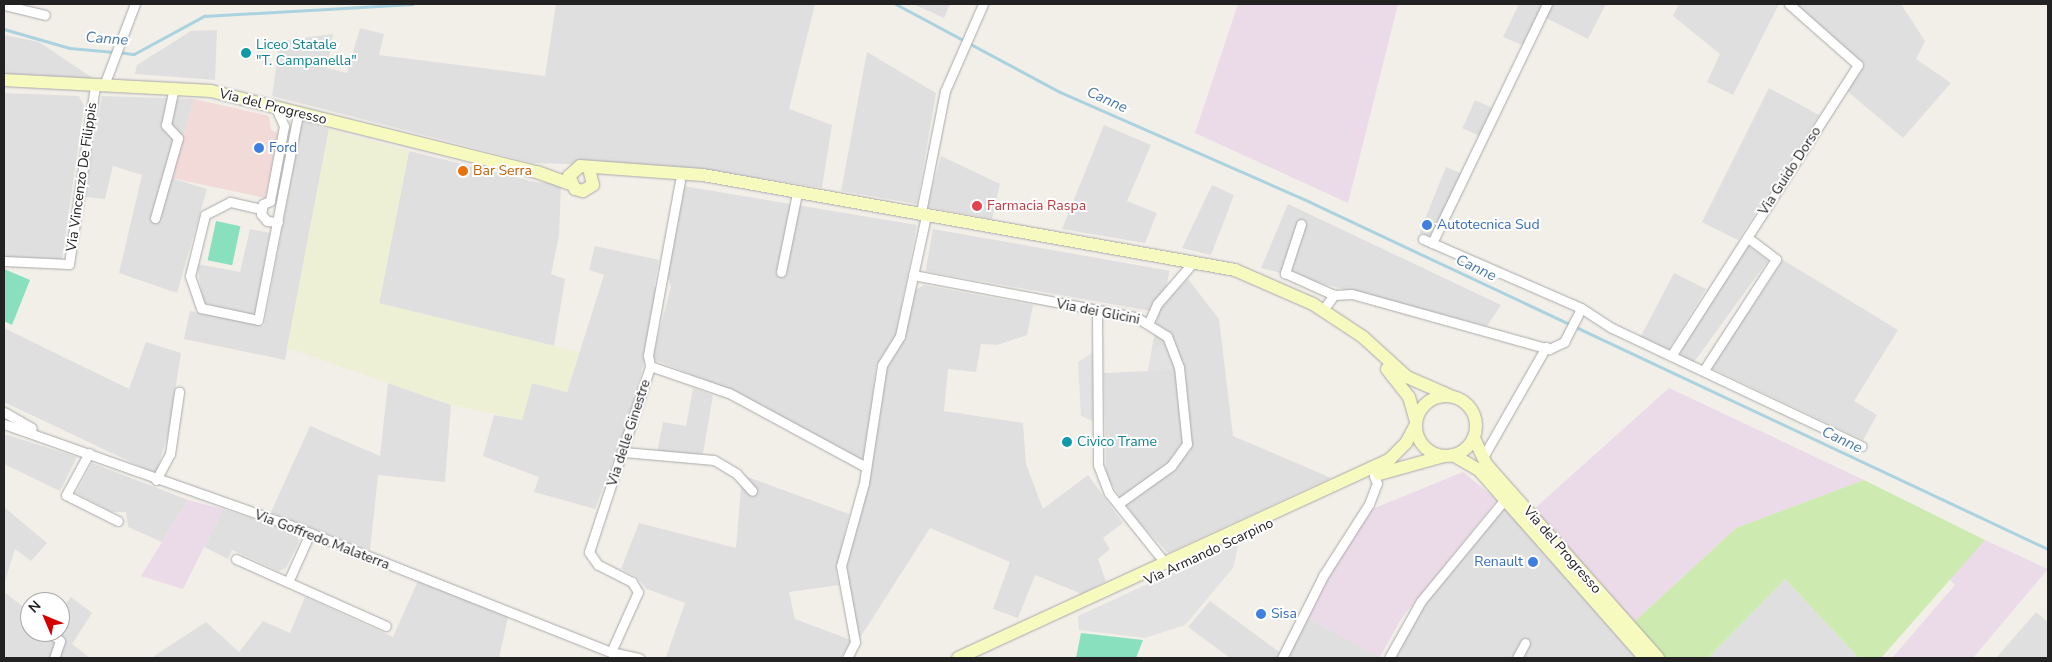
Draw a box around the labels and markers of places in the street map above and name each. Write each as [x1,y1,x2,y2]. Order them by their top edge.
place label: Liceo Statale "T. Campanella" [256,37,357,70]
marker: Liceo Statale "T. Campanella" [240,47,252,59]
place label: Ford [269,140,297,156]
marker: Ford [253,142,265,154]
place label: Bar Serra [473,163,532,179]
marker: Bar Serra [457,165,469,177]
place label: Farmacia Raspa [987,198,1086,214]
marker: Farmacia Raspa [971,200,983,212]
place label: Autotecnica Sud [1437,217,1540,233]
marker: Autotecnica Sud [1421,219,1433,231]
place label: Civico Trame [1077,434,1157,450]
marker: Civico Trame [1061,436,1073,448]
place label: Renault [1474,554,1523,570]
marker: Renault [1527,556,1539,568]
place label: Sisa [1271,606,1297,622]
marker: Sisa [1255,608,1267,620]

